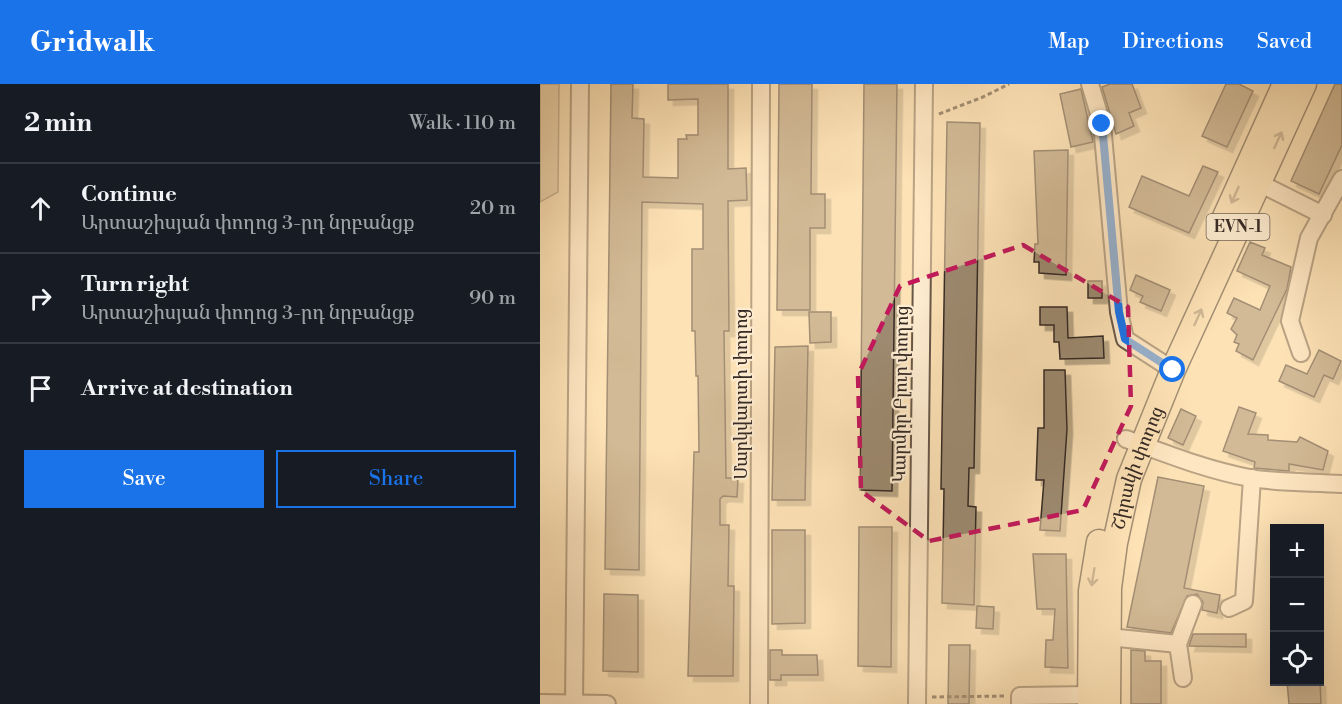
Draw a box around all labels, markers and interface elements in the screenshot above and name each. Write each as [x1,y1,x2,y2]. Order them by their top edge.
text: Gridwalk [30,25,154,60]
text: Map [1048,29,1090,55]
text: Directions [1123,29,1224,55]
text: Saved [1257,29,1312,55]
text: 2 min [24,107,92,139]
route end [1088,110,1114,136]
text: Walk · 110 m [409,111,516,136]
one-way arrow [1273,131,1285,149]
text: Continue [81,181,177,208]
one-way arrow [1228,185,1240,203]
icon: ahead [24,192,57,225]
text: 20 m [470,196,516,221]
text: Արտաշիսյան փողոց 3-րդ նրբանցք [81,211,415,236]
road number: EVN-1 [1206,214,1270,240]
text: Turn right [81,271,189,298]
icon: right [24,282,57,315]
text: 90 m [469,286,516,311]
text: Արտաշիսյան փողոց 3-րդ նրբանցք [81,301,415,326]
street label: Կարմիր Բլուր փողոց [888,305,914,483]
street label: Մարկվարտի փողոց [730,309,753,480]
one-way arrow [1192,309,1204,327]
route start [1159,356,1185,382]
icon: arrive [24,372,57,405]
text: Arrive at destination [81,375,293,402]
street label: Շիրակի փողոց [1107,403,1169,532]
button: Save [24,450,264,508]
button: Share [276,450,516,508]
map controls [1270,524,1324,686]
button: + [1270,524,1324,578]
one-way arrow [1088,567,1099,587]
button: − [1270,578,1324,632]
button: locate [1270,632,1324,686]

